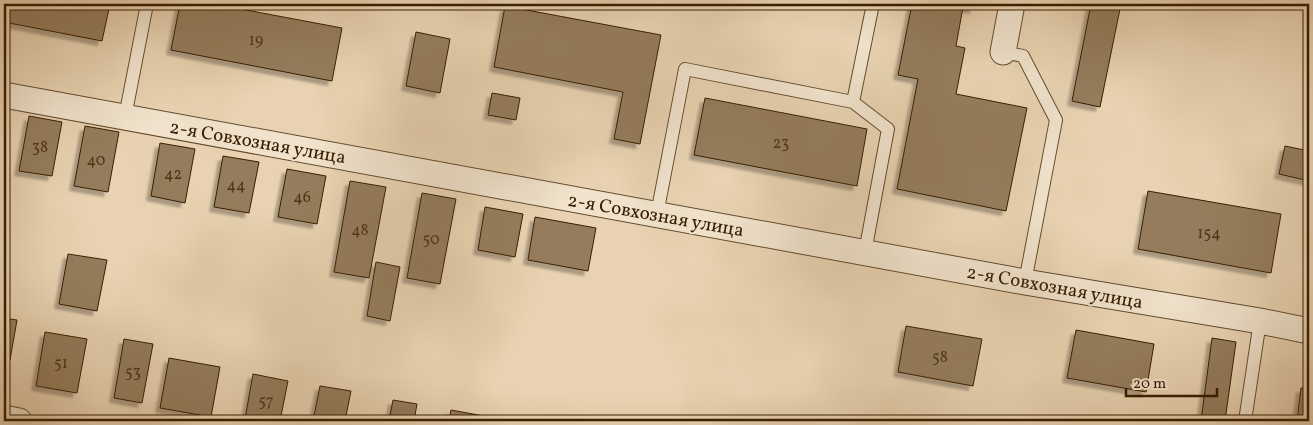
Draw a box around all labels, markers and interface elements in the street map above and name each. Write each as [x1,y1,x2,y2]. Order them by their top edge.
house number: 19 [249,30,263,52]
street label: 2-я Совхозная улица [167,115,348,171]
house number: 23 [773,133,789,155]
house number: 38 [32,137,48,159]
house number: 40 [87,150,105,172]
house number: 42 [164,164,182,186]
house number: 44 [226,175,246,197]
house number: 46 [293,187,311,209]
street label: 2-я Совхозная улица [565,188,746,244]
house number: 48 [351,220,369,242]
house number: 154 [1197,223,1221,245]
house number: 50 [423,229,440,251]
street label: 2-я Совхозная улица [964,260,1145,316]
house number: 58 [932,347,948,369]
house number: 51 [54,353,68,375]
house number: 53 [125,362,141,384]
scale bar [1126,365,1217,397]
text: 20 m [1133,374,1166,395]
house number: 57 [258,391,274,413]

